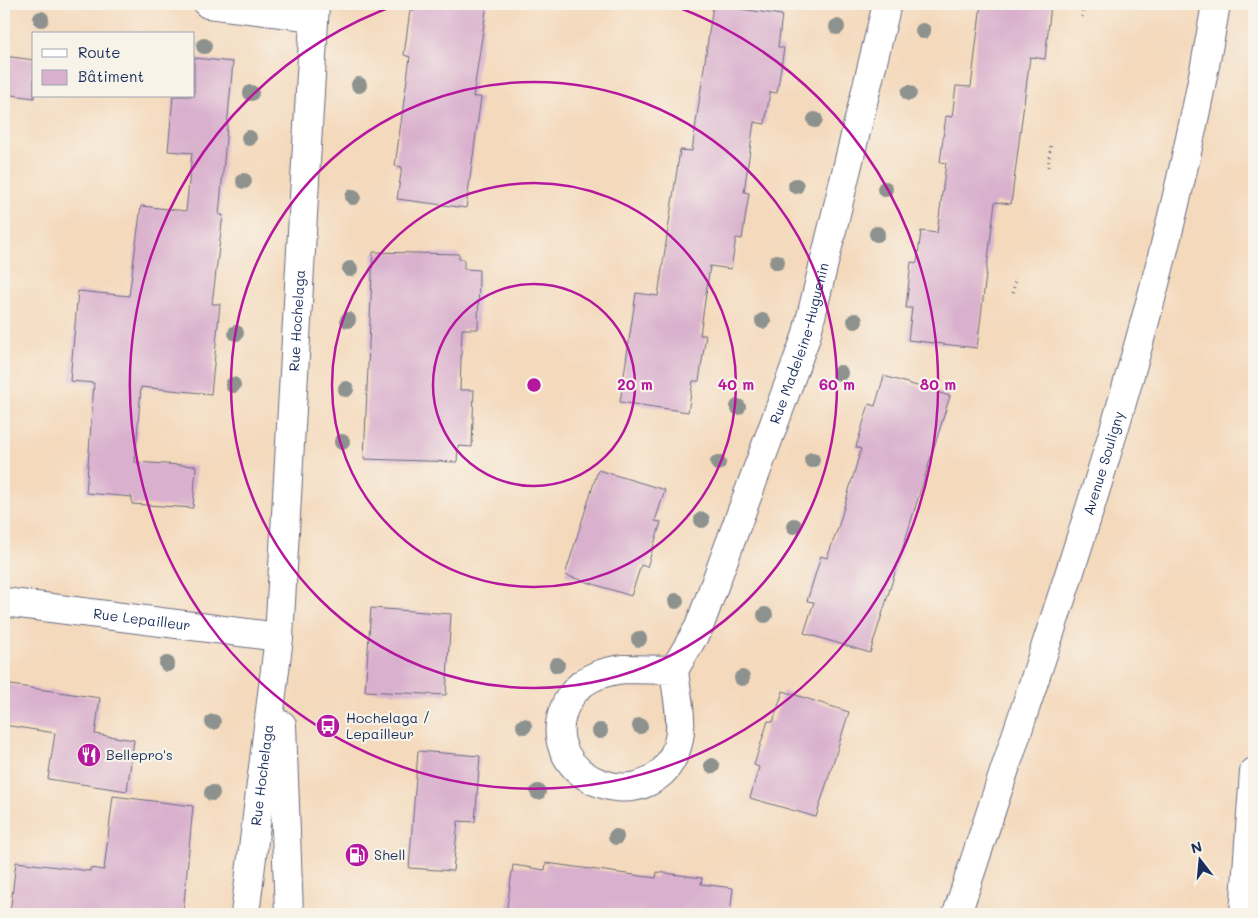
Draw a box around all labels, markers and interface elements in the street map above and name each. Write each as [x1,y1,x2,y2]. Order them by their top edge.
legend [32,32,195,98]
text: Route [78,42,121,62]
text: Bâtiment [78,66,144,86]
street label: Rue Madeleine-Huguenin [765,261,833,426]
street label: Rue Hochelaga [284,269,309,372]
text: 20 m [617,374,653,394]
text: 40 m [718,374,754,394]
text: 60 m [819,374,855,394]
text: 80 m [920,374,956,394]
centre of rings [525,376,543,394]
street label: Avenue Souligny [1078,409,1128,518]
street label: Rue Lepailleur [92,603,192,635]
place label: Hochelaga / Lepailleur [346,708,430,743]
bus stop icon: Hochelaga / Lepailleur [315,713,341,739]
street label: Rue Hochelaga [246,723,277,827]
restaurant icon: Bellepro's [76,742,102,768]
place label: Bellepro's [106,745,173,764]
north arrow [1176,836,1226,886]
text: N [1189,836,1204,858]
fuel station icon: Shell [344,842,370,868]
place label: Shell [374,845,405,864]

